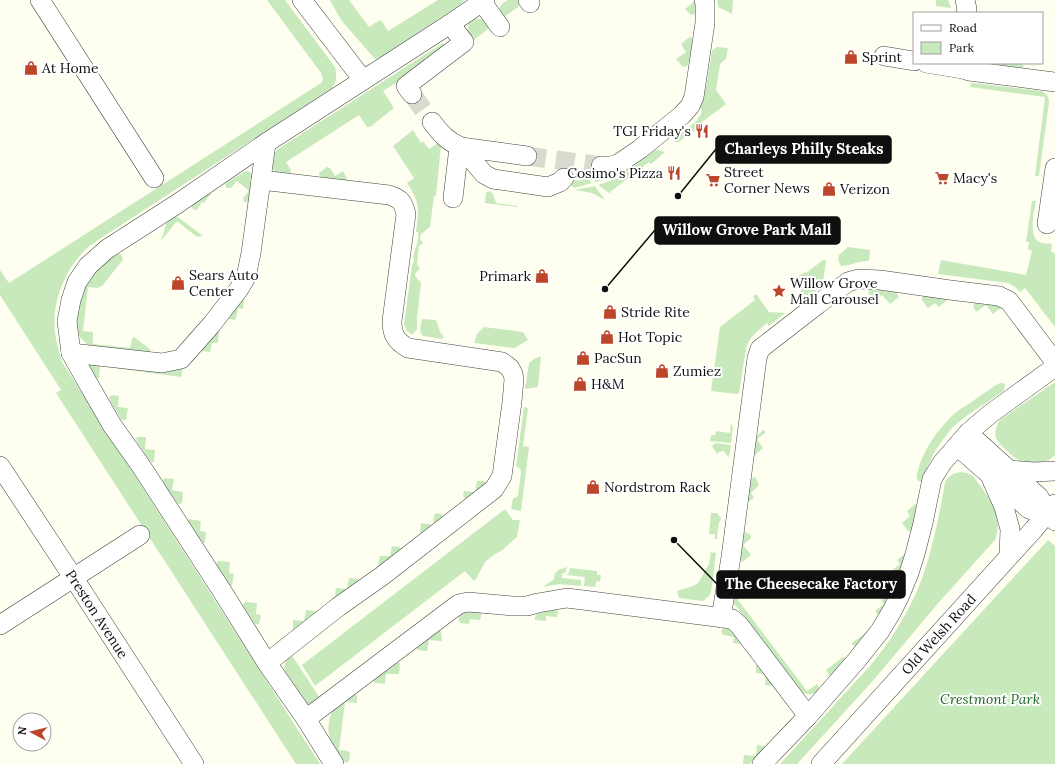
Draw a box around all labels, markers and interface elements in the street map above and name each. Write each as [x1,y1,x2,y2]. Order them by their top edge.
legend [913,12,1043,64]
text: Road [949,20,977,35]
text: Park [949,40,975,55]
place label: Sprint [862,48,903,66]
shop icon: Sprint [843,49,859,65]
place label: At Home [41,59,99,77]
shop icon: At Home [23,60,39,76]
place label: TGI Friday's [613,122,691,140]
restaurant icon: TGI Friday's [694,123,710,139]
callout: Charleys Philly Steaks [716,136,891,163]
text: Charleys Philly Steaks [724,139,884,158]
place label: Street Corner News [724,163,810,197]
place label: Cosimo's Pizza [567,164,663,182]
restaurant icon: Cosimo's Pizza [666,165,682,181]
place label: Macy's [953,169,997,187]
supermarket icon: Macy's [934,170,950,186]
supermarket icon: Street Corner News [705,172,721,188]
place label: Verizon [839,180,890,198]
shop icon: Verizon [821,181,837,197]
callout: Willow Grove Park Mall [655,217,840,244]
text: Willow Grove Park Mall [662,220,832,239]
place label: Sears Auto Center [189,266,259,300]
place label: Primark [479,267,531,285]
shop icon: Primark [534,268,550,284]
place label: Willow Grove Mall Carousel [790,274,879,308]
shop icon: Sears Auto Center [170,275,186,291]
place icon: Willow Grove Mall Carousel [771,283,787,299]
place label: Stride Rite [621,303,690,321]
shop icon: Stride Rite [602,304,618,320]
place label: Hot Topic [618,328,682,346]
shop icon: Hot Topic [599,329,615,345]
place label: PacSun [594,349,642,367]
shop icon: PacSun [575,350,591,366]
place label: Zumiez [673,362,721,380]
shop icon: Zumiez [654,363,670,379]
place label: H&M [591,375,625,393]
shop icon: H&M [572,376,588,392]
place label: Nordstrom Rack [604,478,711,496]
shop icon: Nordstrom Rack [585,479,601,495]
street label: Preston Avenue [62,566,132,662]
callout: The Cheesecake Factory [717,571,905,598]
text: The Cheesecake Factory [725,574,898,593]
street label: Old Welsh Road [897,590,980,678]
park label: Crestmont Park [940,690,1040,708]
north arrow [12,712,52,752]
text: N [15,725,30,736]

